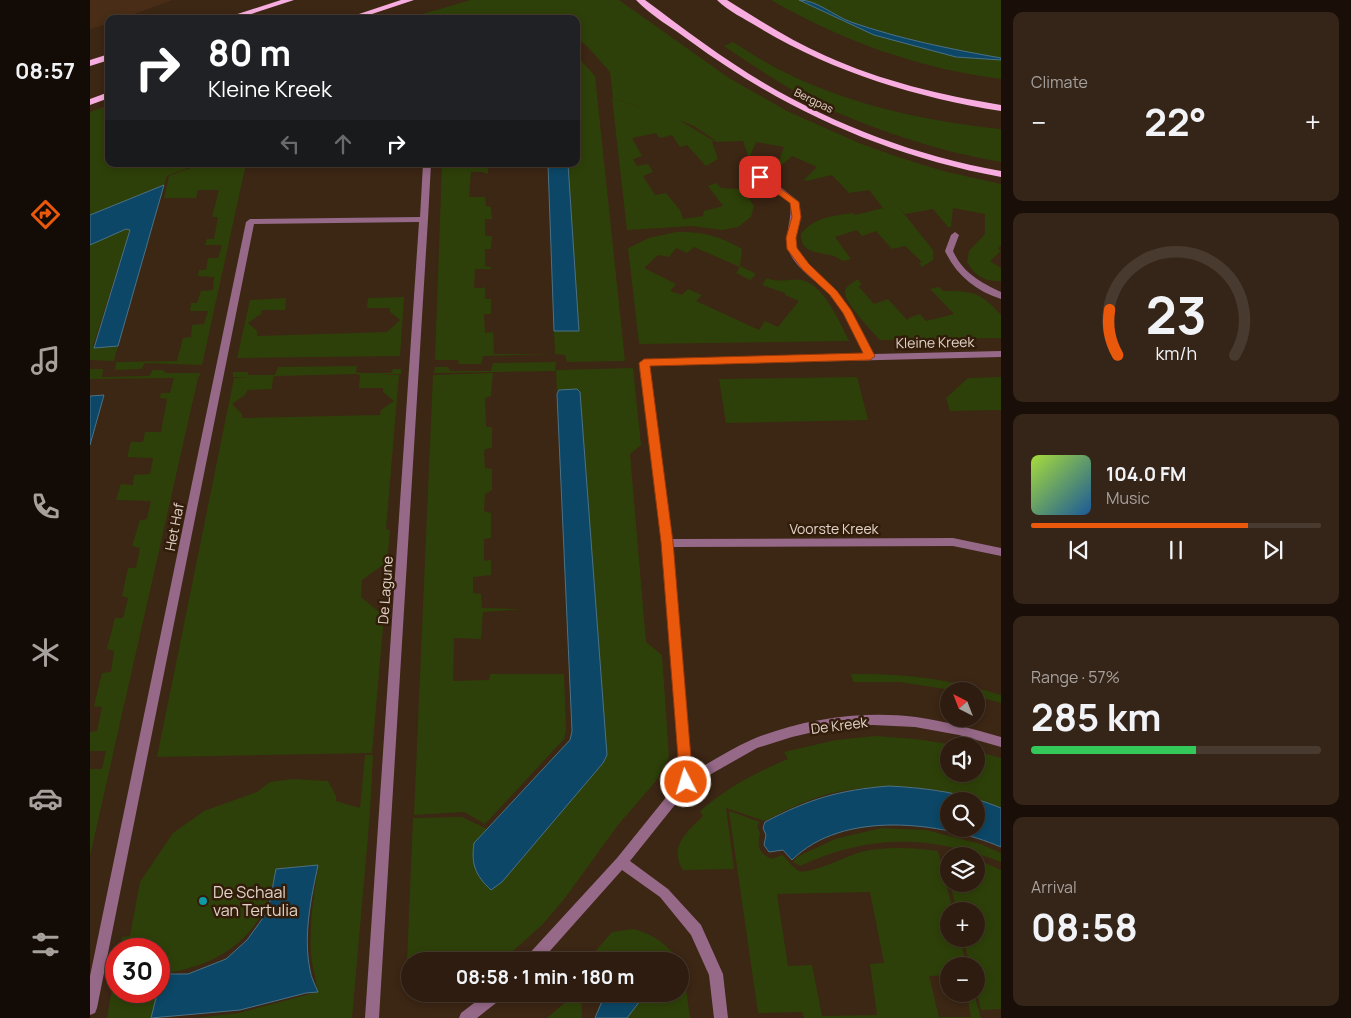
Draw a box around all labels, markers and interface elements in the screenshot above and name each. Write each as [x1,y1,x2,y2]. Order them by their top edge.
text: 80 m [208,29,291,77]
icon: right [125,35,190,100]
text: 08:57 [15,56,75,86]
text: Climate [1031,71,1088,93]
text: Kleine Kreek [208,74,332,104]
street label: Bergpas [792,84,836,116]
text: 22° [1144,95,1207,147]
text: − [1031,103,1046,141]
text: + [1305,103,1321,141]
icon: left [276,130,304,158]
icon: ahead [329,130,357,158]
icon: right [382,130,410,158]
pin [739,156,781,198]
icon: arrive [746,163,774,191]
icon: directions [28,197,63,232]
text: 23 [1145,279,1207,350]
street label: Kleine Kreek [895,332,976,352]
text: km/h [1155,341,1197,365]
icon: music [28,343,63,378]
text: 104.0 FM [1106,461,1186,487]
text: Music [1106,487,1150,509]
icon: phone [28,489,63,524]
street label: Het Haf [160,501,188,553]
street label: Voorste Kreek [789,519,880,538]
icon: previous [1065,536,1093,564]
icon: pause [1162,536,1190,564]
icon: next [1259,536,1287,564]
street label: De Lagune [373,555,397,625]
icon: climate [28,635,63,670]
text: Range · 57% [1031,666,1120,688]
north arrow [940,682,985,728]
map controls [940,682,985,1002]
text: 285 km [1031,690,1161,742]
street label: De Kreek [810,712,869,738]
button: sound [940,737,985,782]
position arrow [659,755,711,807]
icon: car [28,781,63,816]
button: search [940,792,985,837]
button: layers [940,847,985,892]
text: Arrival [1031,876,1077,898]
place label: De Schaal van Tertulia [213,881,298,921]
marker: De Schaal van Tertulia [197,895,209,907]
text: 08:58 [1031,900,1138,952]
button: + [940,902,985,947]
icon: filters [28,927,63,962]
speed limit sign: 30 [105,938,170,1003]
button: − [940,957,985,1002]
text: 08:58 · 1 min · 180 m [456,964,634,990]

